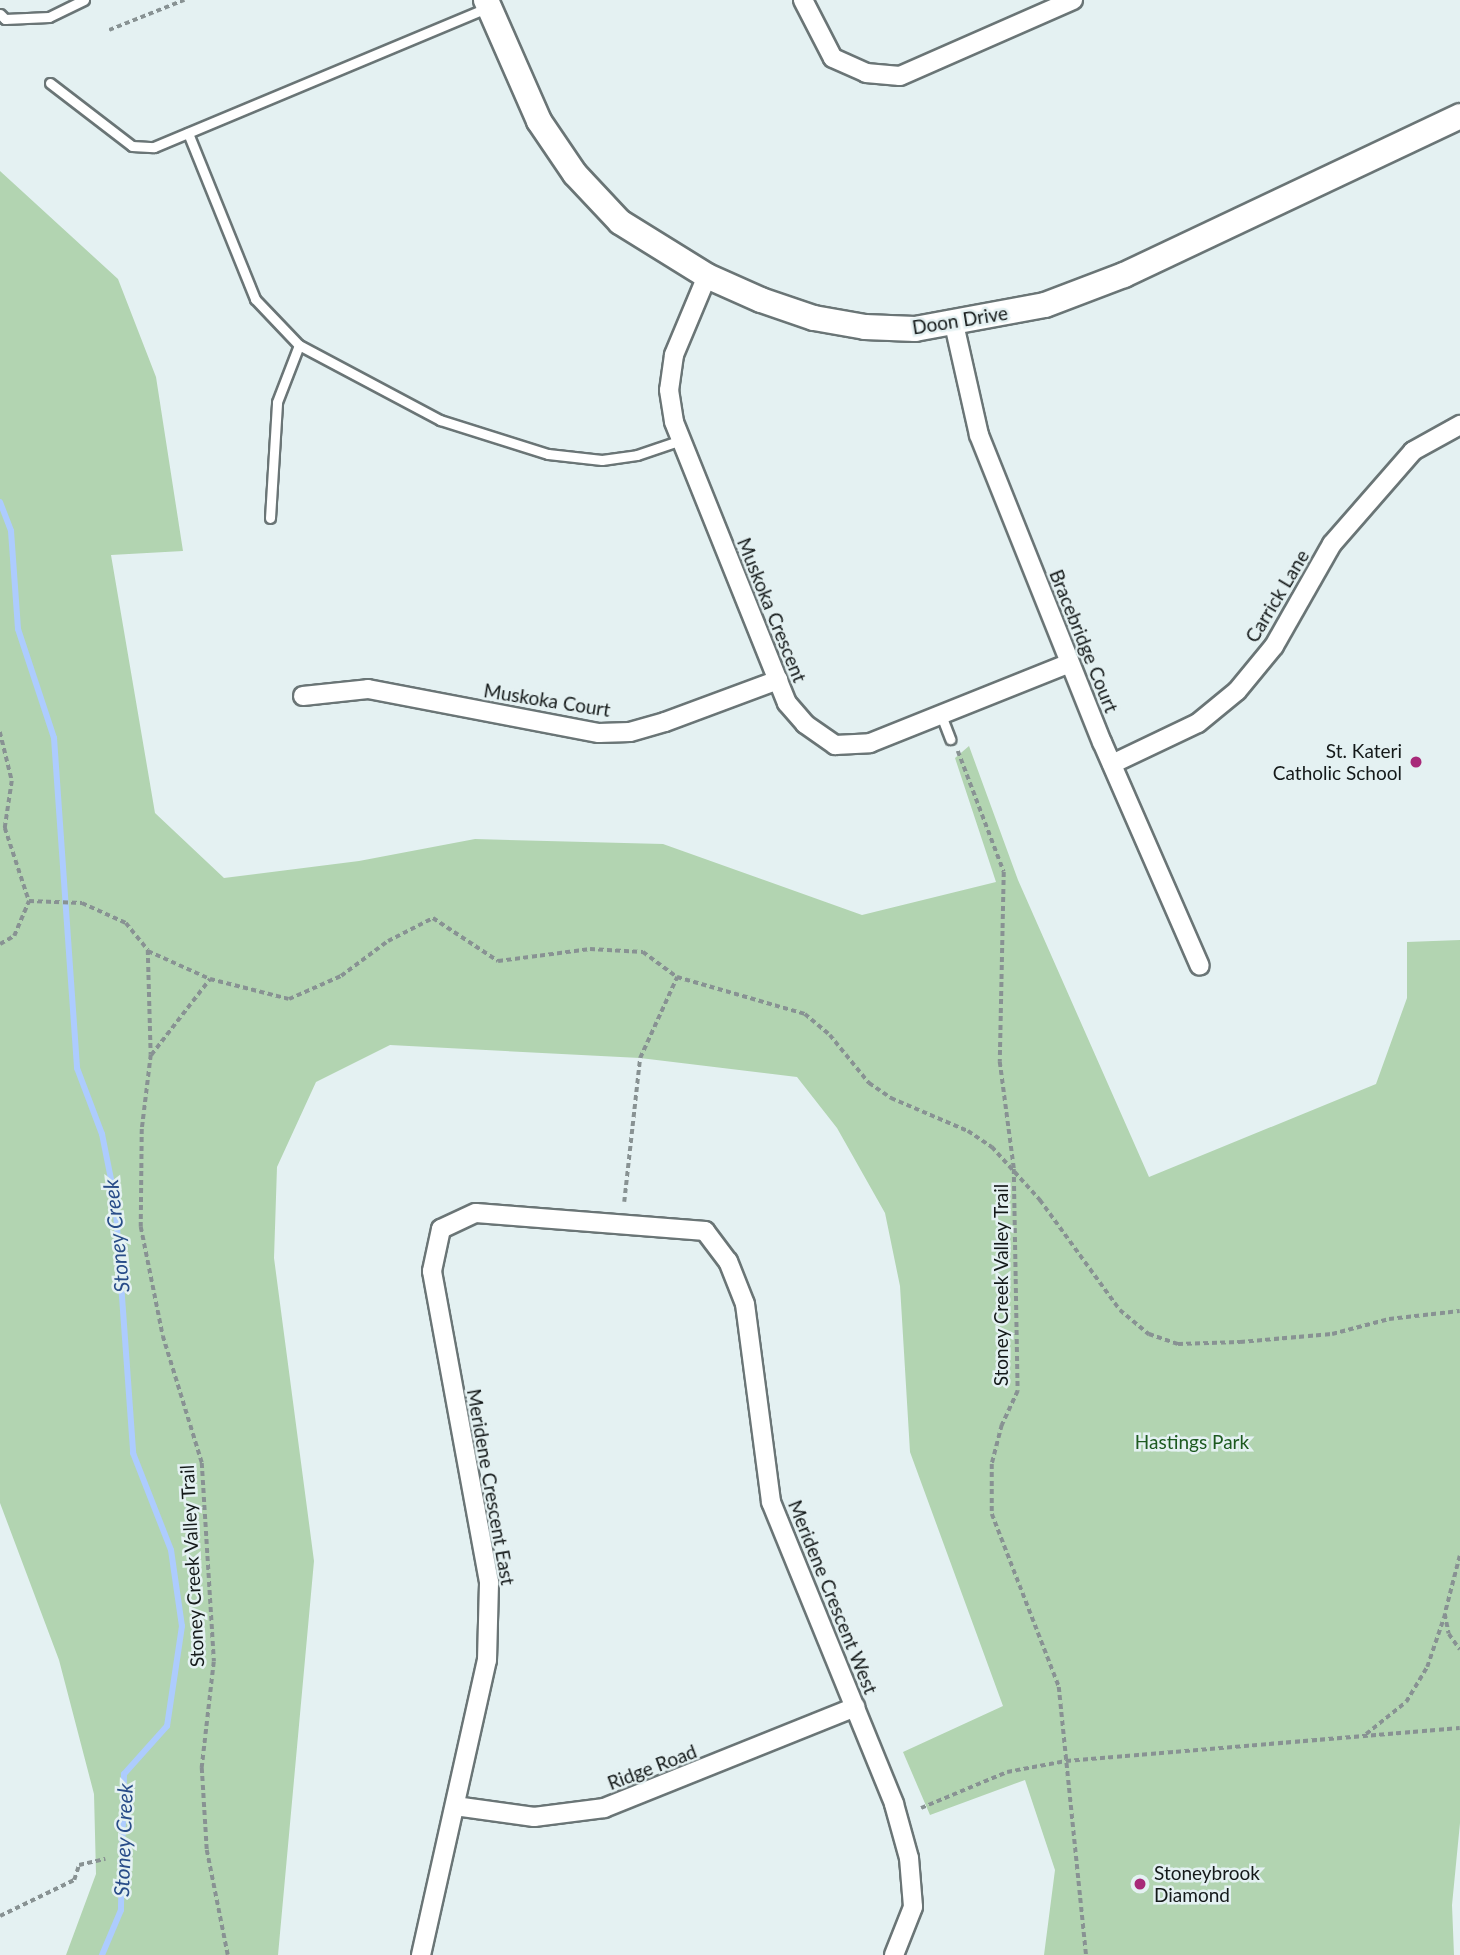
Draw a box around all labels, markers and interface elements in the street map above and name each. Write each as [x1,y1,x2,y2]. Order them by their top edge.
street label: Doon Drive [910,301,1010,339]
street label: Muskoka Crescent [733,534,811,686]
street label: Carrick Lane [1240,546,1314,646]
street label: Bracebridge Court [1045,566,1123,716]
street label: Muskoka Court [482,679,612,721]
place label: St. Kateri Catholic School [1273,740,1402,784]
marker: St. Kateri Catholic School [1408,754,1424,770]
water label: Stoney Creek [98,1178,134,1294]
street label: Stoney Creek Valley Trail [990,1183,1012,1387]
street label: Meridene Crescent East [463,1387,519,1587]
park label: Hastings Park [1135,1431,1249,1453]
street label: Stoney Creek Valley Trail [175,1463,209,1669]
street label: Meridene Crescent West [784,1497,882,1697]
street label: Ridge Road [604,1740,700,1794]
water label: Stoney Creek [108,1783,138,1897]
place label: Stoneybrook Diamond [1154,1862,1260,1906]
marker: Stoneybrook Diamond [1132,1876,1148,1892]

